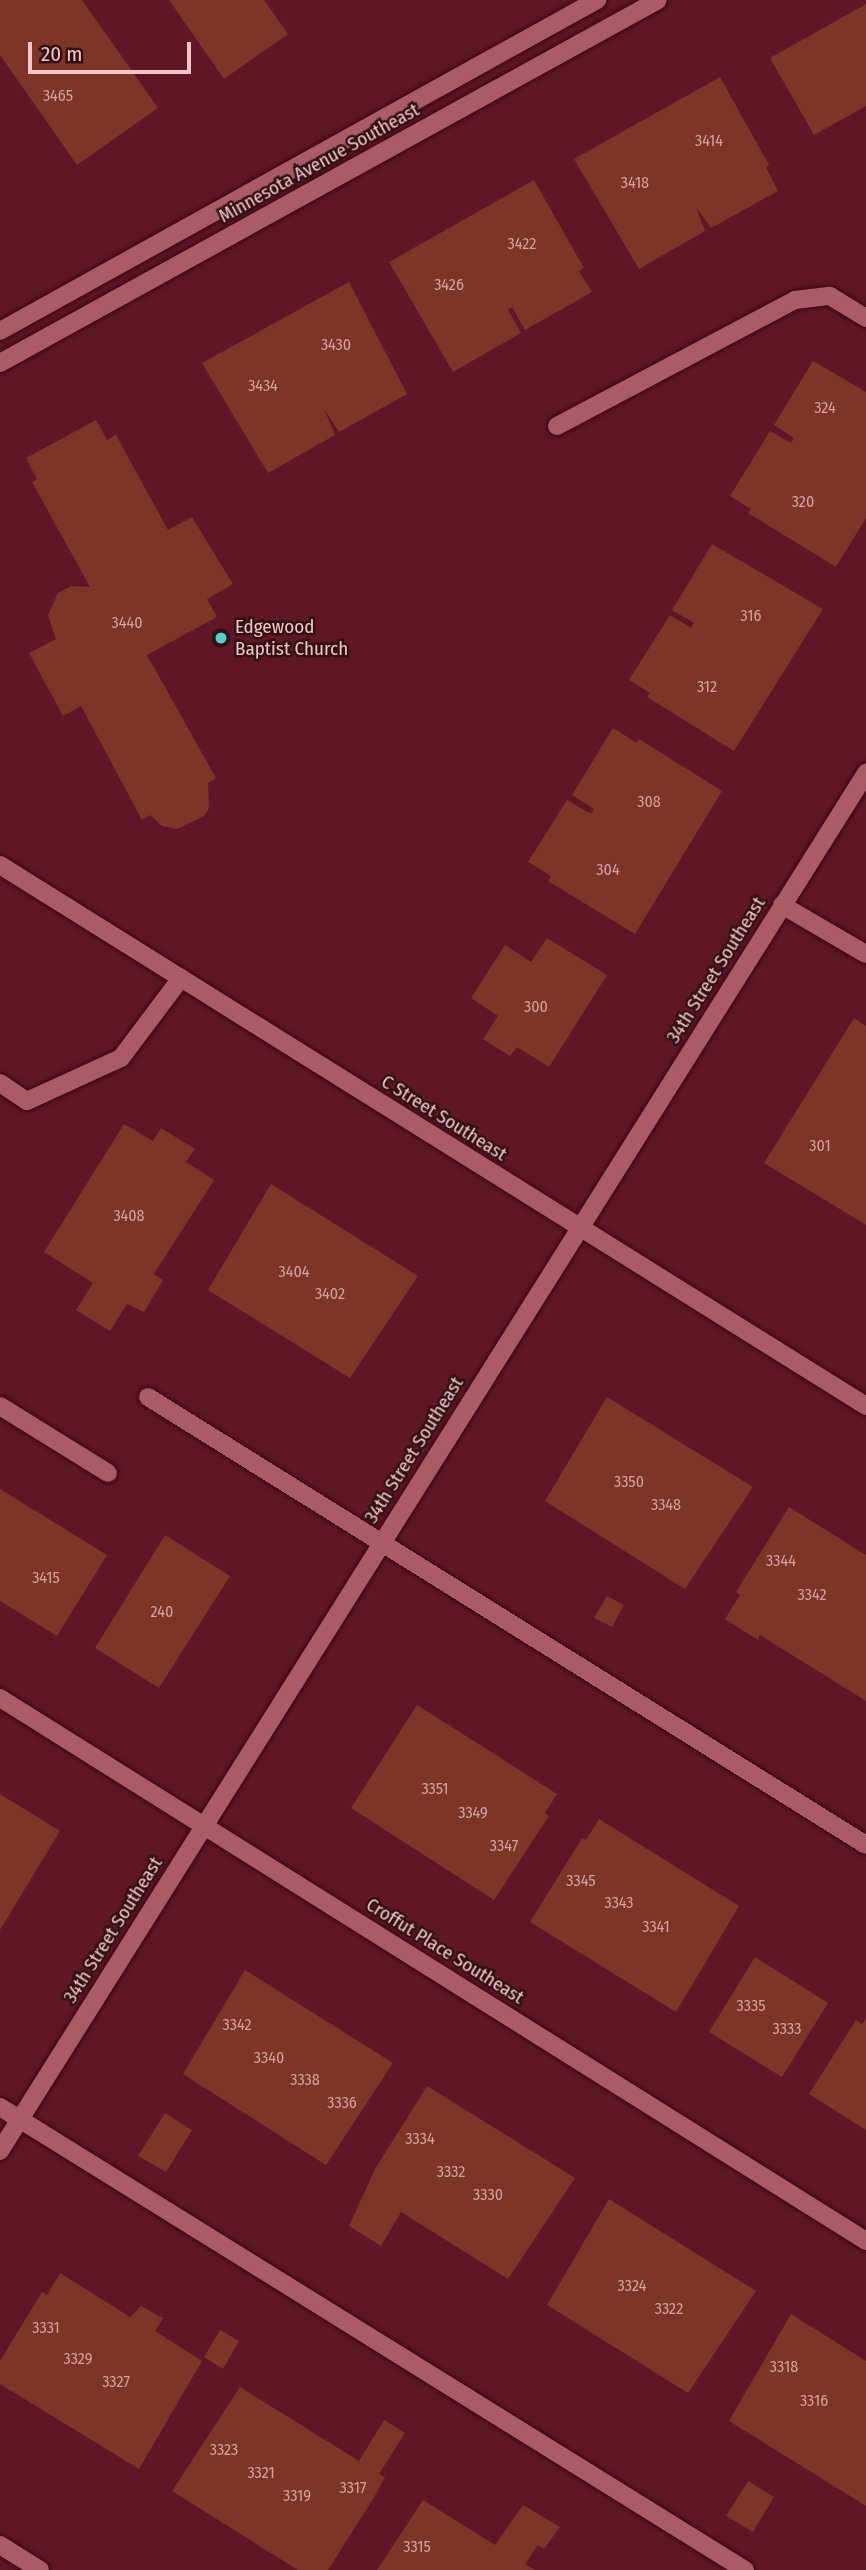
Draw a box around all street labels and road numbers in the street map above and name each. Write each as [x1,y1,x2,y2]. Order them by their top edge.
street label: Minnesota Avenue Southeast [215,98,423,228]
street label: 34th Street Southeast [662,893,770,1047]
street label: C Street Southeast [377,1070,511,1166]
street label: 34th Street Southeast [360,1373,468,1527]
street label: 34th Street Southeast [59,1853,167,2007]
street label: Croffut Place Southeast [362,1893,528,2009]

